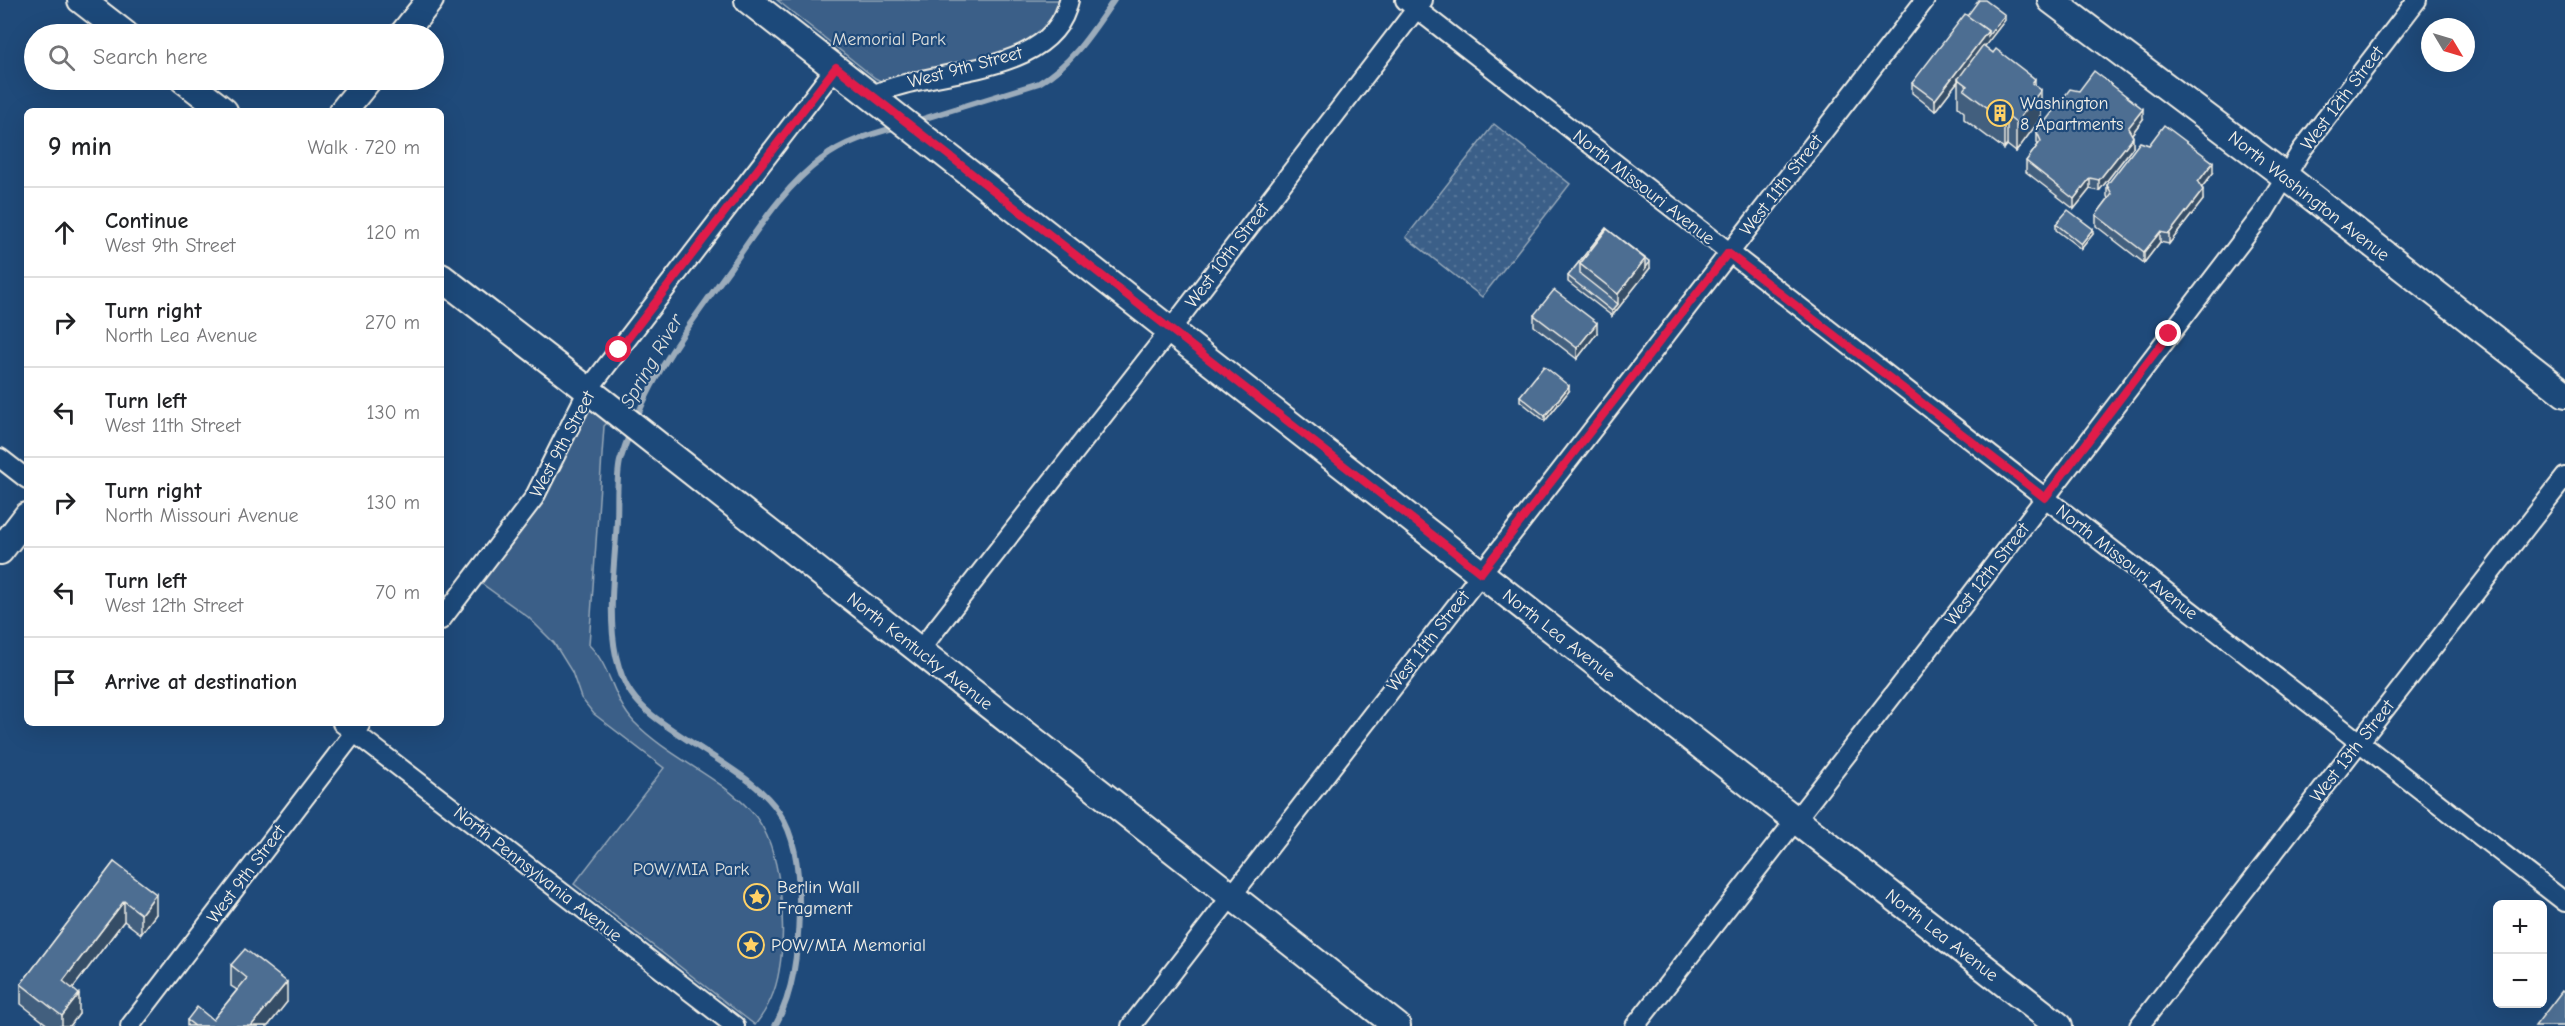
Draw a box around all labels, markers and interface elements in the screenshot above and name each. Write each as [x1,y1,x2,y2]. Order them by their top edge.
north arrow [2421,18,2475,72]
search box [24,24,444,90]
park label: Memorial Park [832,29,946,50]
icon: search [45,41,78,74]
street label: West 9th Street [906,42,1025,93]
street label: West 12th Street [2297,42,2389,154]
text: Search here [93,44,208,70]
place label: Washington 8 Apartments [2020,93,2123,135]
building icon: Washington 8 Apartments [1985,98,2015,128]
street label: North Missouri Avenue [1569,125,1719,249]
street label: North Washington Avenue [2224,127,2393,266]
street label: West 11th Street [1736,130,1828,240]
text: 9 min [48,132,112,162]
text: Walk · 720 m [307,136,420,159]
street label: West 10th Street [1181,198,1274,312]
text: Continue [105,208,188,234]
icon: ahead [48,216,81,249]
text: 120 m [366,221,420,244]
text: West 9th Street [105,234,236,257]
text: Turn right [105,298,202,324]
icon: right [48,306,81,339]
water label: Spring River [615,309,688,413]
text: 270 m [365,311,420,334]
route end [2155,320,2181,346]
text: North Lea Avenue [105,324,257,347]
route start [605,336,631,362]
street label: West 9th Street [526,387,600,501]
text: Turn left [105,388,187,414]
icon: left [48,396,81,429]
text: 130 m [367,401,420,424]
text: West 11th Street [105,414,241,437]
text: Turn right [105,478,202,504]
icon: right [48,486,81,519]
text: 130 m [367,491,420,514]
street label: North Missouri Avenue [2052,500,2202,624]
text: North Missouri Avenue [105,504,299,527]
street label: West 12th Street [1941,518,2035,630]
text: Turn left [105,568,187,594]
icon: left [48,576,81,609]
text: 70 m [375,581,420,604]
street label: North Lea Avenue [1498,585,1619,686]
street label: West 11th Street [1383,586,1475,696]
street label: North Kentucky Avenue [843,588,997,715]
text: West 12th Street [105,594,243,617]
icon: arrive [48,666,81,699]
text: Arrive at destination [105,669,297,695]
street label: West 13th Street [2306,695,2399,807]
street label: North Pennsylvania Avenue [449,802,626,947]
street label: West 9th Street [203,820,291,928]
park label: POW/MIA Park [633,859,750,880]
place label: Berlin Wall Fragment [777,877,860,919]
place icon: Berlin Wall Fragment [742,882,772,912]
street label: North Lea Avenue [1881,885,2002,986]
map controls [2493,900,2547,1008]
button: + [2493,900,2547,954]
place icon: POW/MIA Memorial [736,930,766,960]
place label: POW/MIA Memorial [771,935,926,956]
button: − [2493,954,2547,1008]

